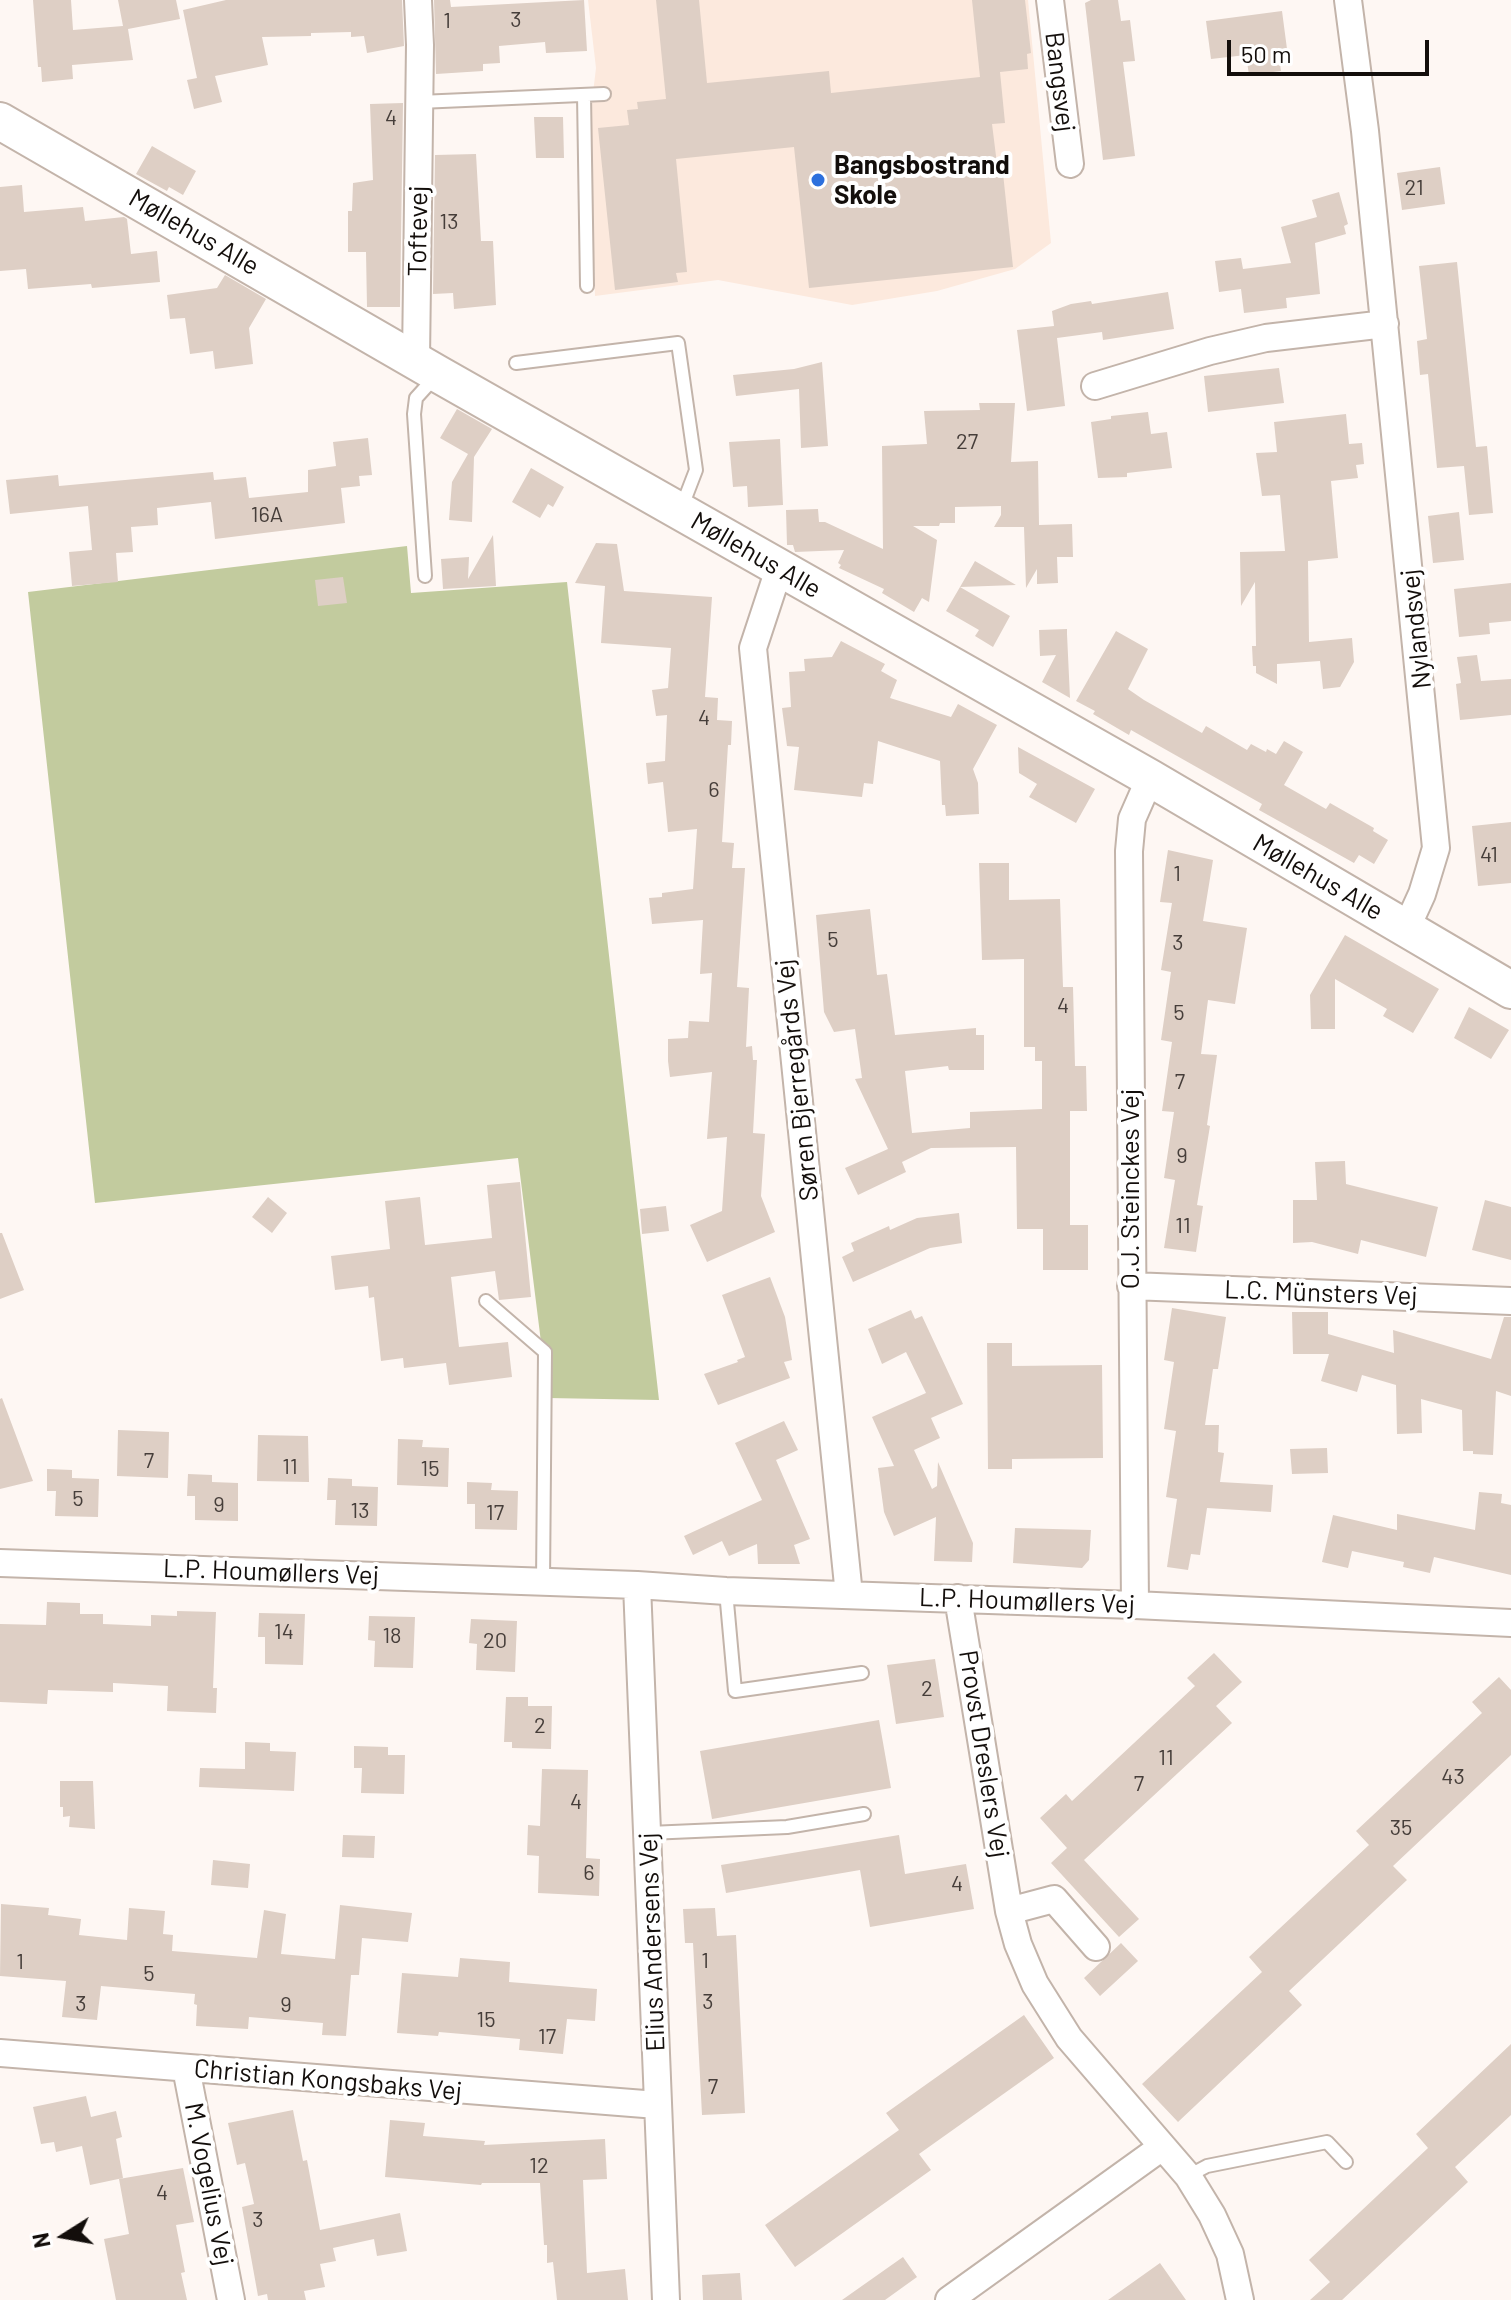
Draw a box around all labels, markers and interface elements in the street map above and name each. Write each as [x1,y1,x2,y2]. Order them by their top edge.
house number: 3 [510,7,522,33]
house number: 1 [443,8,451,34]
scale bar [1231,24,1433,74]
street label: Bangsvej [1038,30,1082,134]
text: 50 m [1241,39,1292,68]
house number: 4 [385,105,397,131]
place label: Bangsbostrand Skole [834,149,1010,210]
marker: Bangsbostrand Skole [809,171,827,189]
house number: 21 [1404,175,1424,201]
street label: Møllehus Alle [123,182,265,282]
street label: Toftevej [402,185,434,277]
house number: 13 [439,209,459,235]
house number: 27 [956,429,978,455]
house number: 16A [251,502,283,528]
street label: Møllehus Alle [685,505,827,605]
street label: Nylandsvej [1394,567,1438,691]
house number: 4 [698,705,710,731]
house number: 6 [708,777,720,803]
street label: Møllehus Alle [1247,827,1389,927]
house number: 41 [1480,842,1498,868]
house number: 1 [1173,861,1181,887]
house number: 5 [827,927,839,953]
house number: 3 [1172,930,1184,956]
street label: Søren Bjerregårds Vej [769,957,825,1203]
house number: 4 [1057,993,1069,1019]
house number: 5 [1173,1000,1185,1026]
house number: 7 [1175,1069,1185,1095]
street label: O.J. Steinckes Vej [1114,1089,1146,1289]
house number: 9 [1176,1143,1188,1169]
house number: 11 [1175,1213,1191,1239]
street label: L.C. Münsters Vej [1224,1274,1418,1312]
house number: 7 [144,1448,154,1474]
house number: 11 [282,1454,298,1480]
house number: 15 [420,1456,440,1482]
house number: 5 [72,1486,84,1512]
house number: 9 [213,1492,225,1518]
house number: 13 [350,1498,370,1524]
house number: 17 [486,1500,504,1526]
street label: L.P. Houmøllers Vej [162,1553,380,1591]
street label: L.P. Houmøllers Vej [918,1582,1136,1620]
house number: 14 [274,1619,294,1645]
house number: 18 [382,1623,402,1649]
house number: 20 [483,1628,507,1654]
street label: Provst Dreslers Vej [952,1648,1016,1860]
house number: 2 [921,1676,933,1702]
house number: 2 [534,1713,546,1739]
house number: 11 [1158,1745,1174,1771]
house number: 43 [1441,1764,1465,1790]
house number: 7 [1134,1771,1144,1797]
house number: 4 [570,1789,582,1815]
house number: 35 [1390,1815,1412,1841]
street label: Elius Andersens Vej [633,1832,671,2052]
house number: 6 [583,1860,595,1886]
house number: 4 [951,1871,963,1897]
house number: 1 [701,1948,709,1974]
house number: 1 [16,1949,24,1975]
house number: 5 [143,1961,155,1987]
house number: 3 [702,1989,714,2015]
house number: 3 [75,1991,87,2017]
house number: 9 [280,1992,292,2018]
house number: 15 [476,2007,496,2033]
house number: 17 [538,2024,556,2050]
street label: Christian Kongsbaks Vej [193,2053,463,2107]
house number: 7 [708,2074,718,2100]
street label: M. Vogelius Vej [178,2100,240,2268]
house number: 12 [529,2153,549,2179]
house number: 4 [156,2180,168,2206]
north arrow [24,2196,104,2276]
house number: 3 [252,2207,264,2233]
text: N [26,2231,55,2250]

